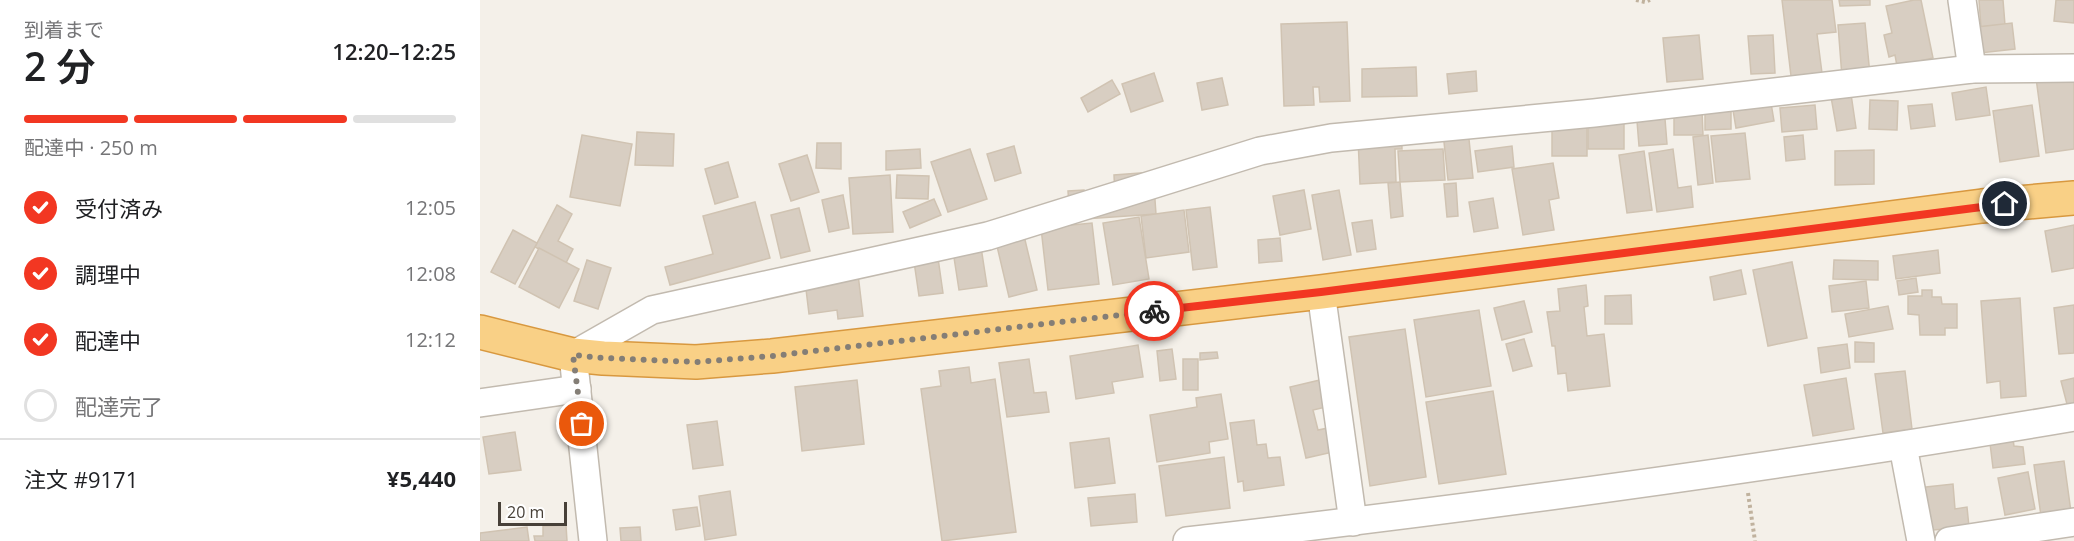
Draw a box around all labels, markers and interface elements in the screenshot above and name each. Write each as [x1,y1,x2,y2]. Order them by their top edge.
text: 到着まで [24,16,104,43]
text: 12:20–12:25 [332,36,456,66]
text: 2 分 [24,39,95,92]
text: 配達中 · 250 m [24,134,158,161]
pin [1979,178,2030,229]
icon: home [1988,187,2021,220]
icon: check [24,191,57,224]
text: 受付済み [75,193,163,223]
text: 12:05 [405,194,456,221]
icon: check [24,257,57,290]
text: 調理中 [75,259,141,289]
text: 12:08 [405,260,456,287]
courier [1124,281,1184,341]
icon: bike [1138,295,1171,328]
icon: check [24,323,57,356]
text: 配達中 [75,325,141,355]
text: 12:12 [405,326,456,353]
text: 配達完了 [75,391,163,421]
pin [556,398,607,449]
icon: bag [565,407,598,440]
text: ¥5,440 [387,463,456,493]
text: 注文 #9171 [24,464,138,494]
scale bar [498,499,567,526]
text: 20 m [507,501,544,523]

